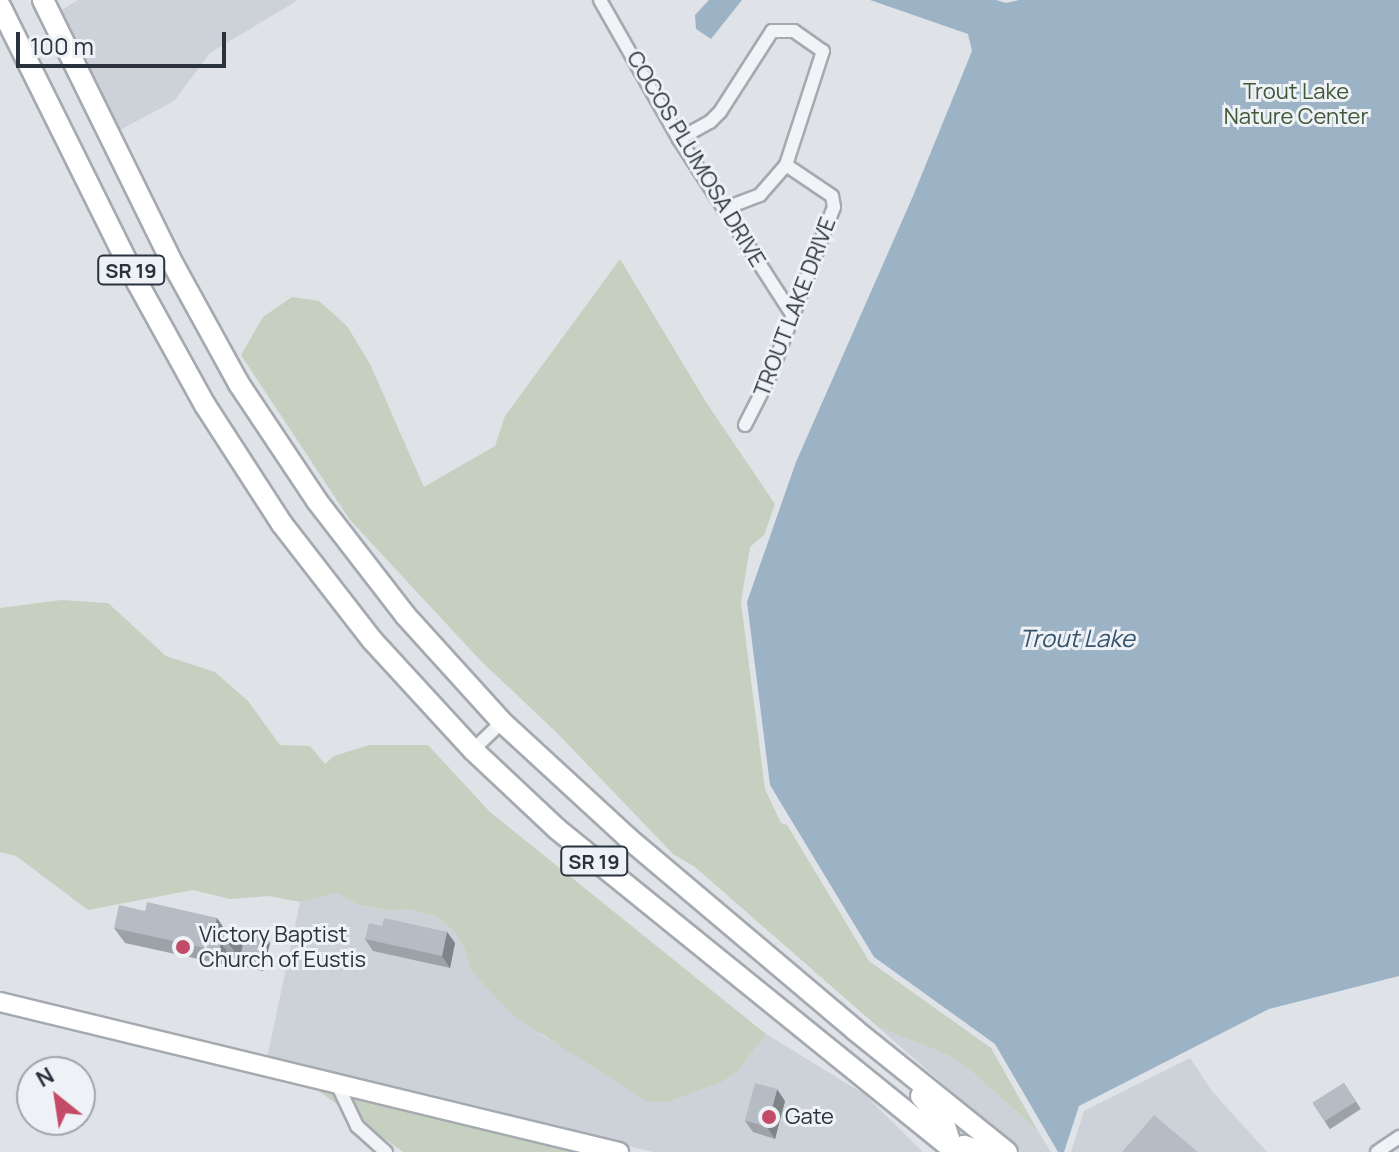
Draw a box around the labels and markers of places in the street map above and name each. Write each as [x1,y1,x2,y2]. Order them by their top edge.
place label: Victory Baptist Church of Eustis [199,921,366,972]
marker: Victory Baptist Church of Eustis [174,938,192,956]
place label: Gate [785,1104,834,1130]
marker: Gate [760,1108,778,1126]

